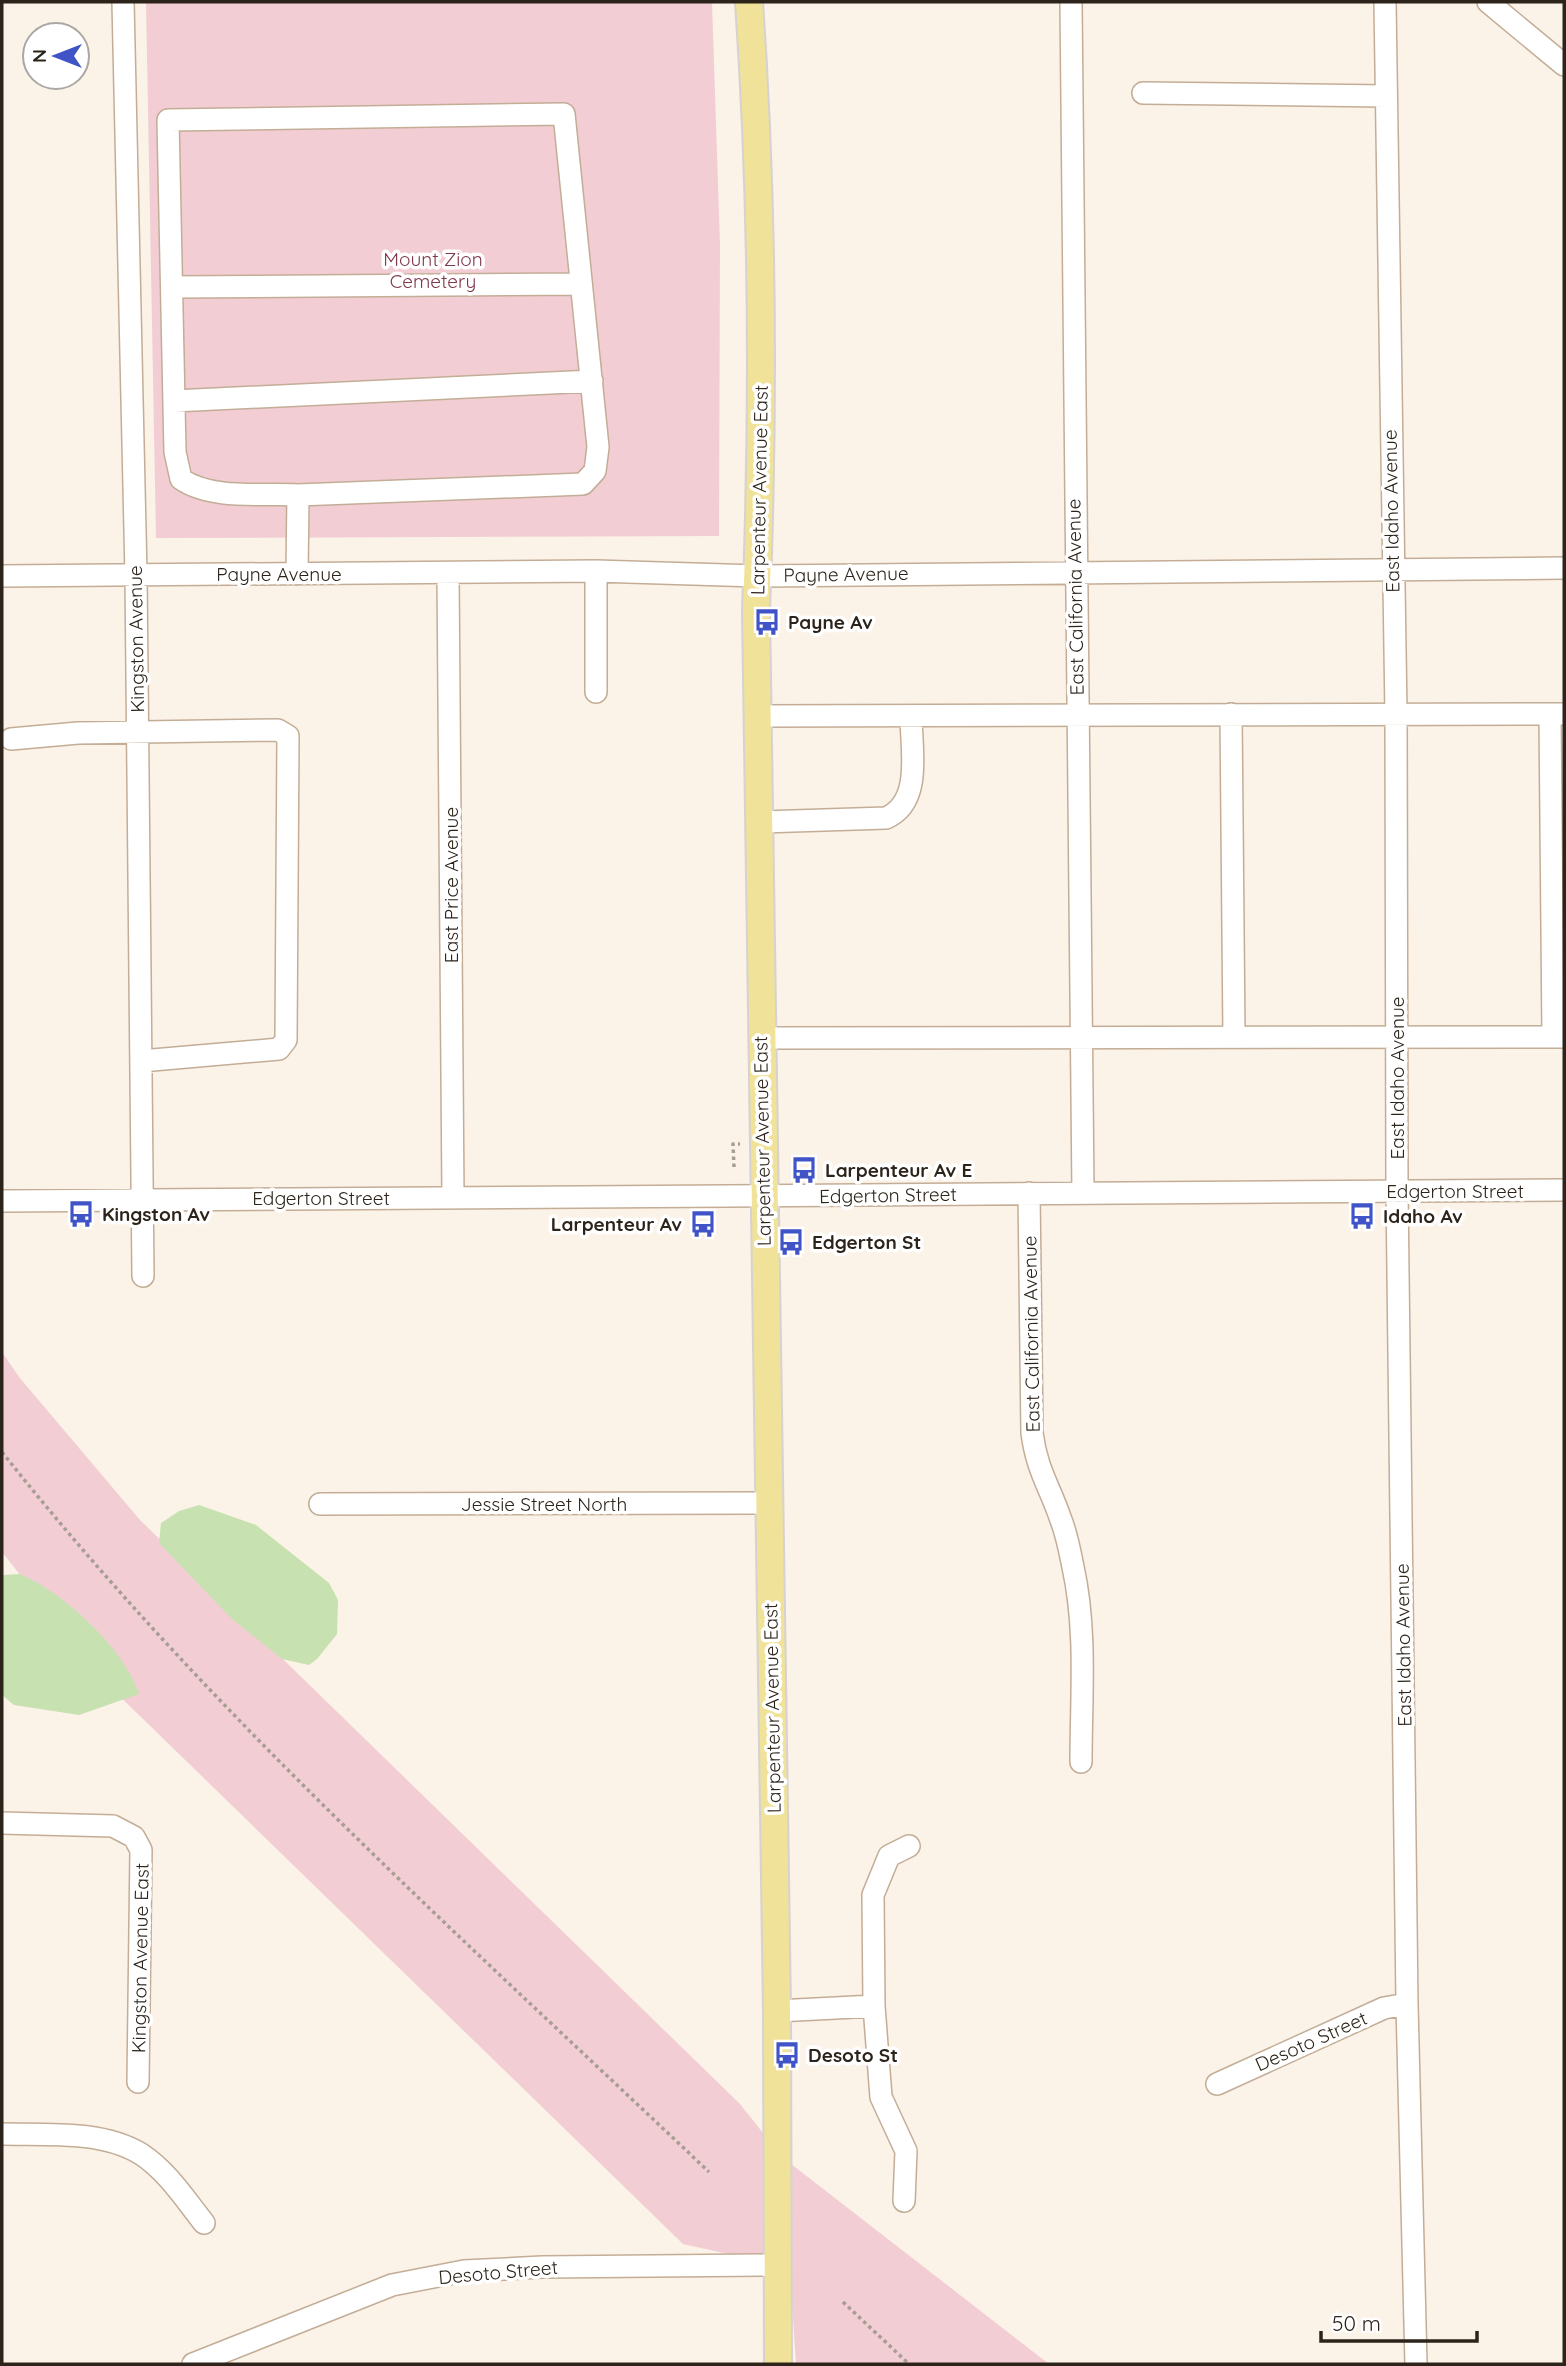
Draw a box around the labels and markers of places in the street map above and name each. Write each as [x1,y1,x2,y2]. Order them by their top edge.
bus stop icon: Payne Av [752,607,782,637]
place label: Payne Av [788,610,873,634]
bus stop icon: Larpenteur Av E [789,1155,819,1185]
place label: Larpenteur Av E [825,1158,973,1182]
bus stop icon: Kingston Av [66,1199,96,1229]
bus stop icon: Idaho Av [1347,1201,1377,1231]
place label: Kingston Av [102,1202,210,1226]
place label: Idaho Av [1383,1204,1463,1228]
bus stop icon: Larpenteur Av [688,1209,718,1239]
place label: Larpenteur Av [551,1212,682,1236]
bus stop icon: Edgerton St [776,1227,806,1257]
place label: Edgerton St [812,1230,921,1254]
bus stop icon: Desoto St [772,2040,802,2070]
place label: Desoto St [808,2043,898,2067]

